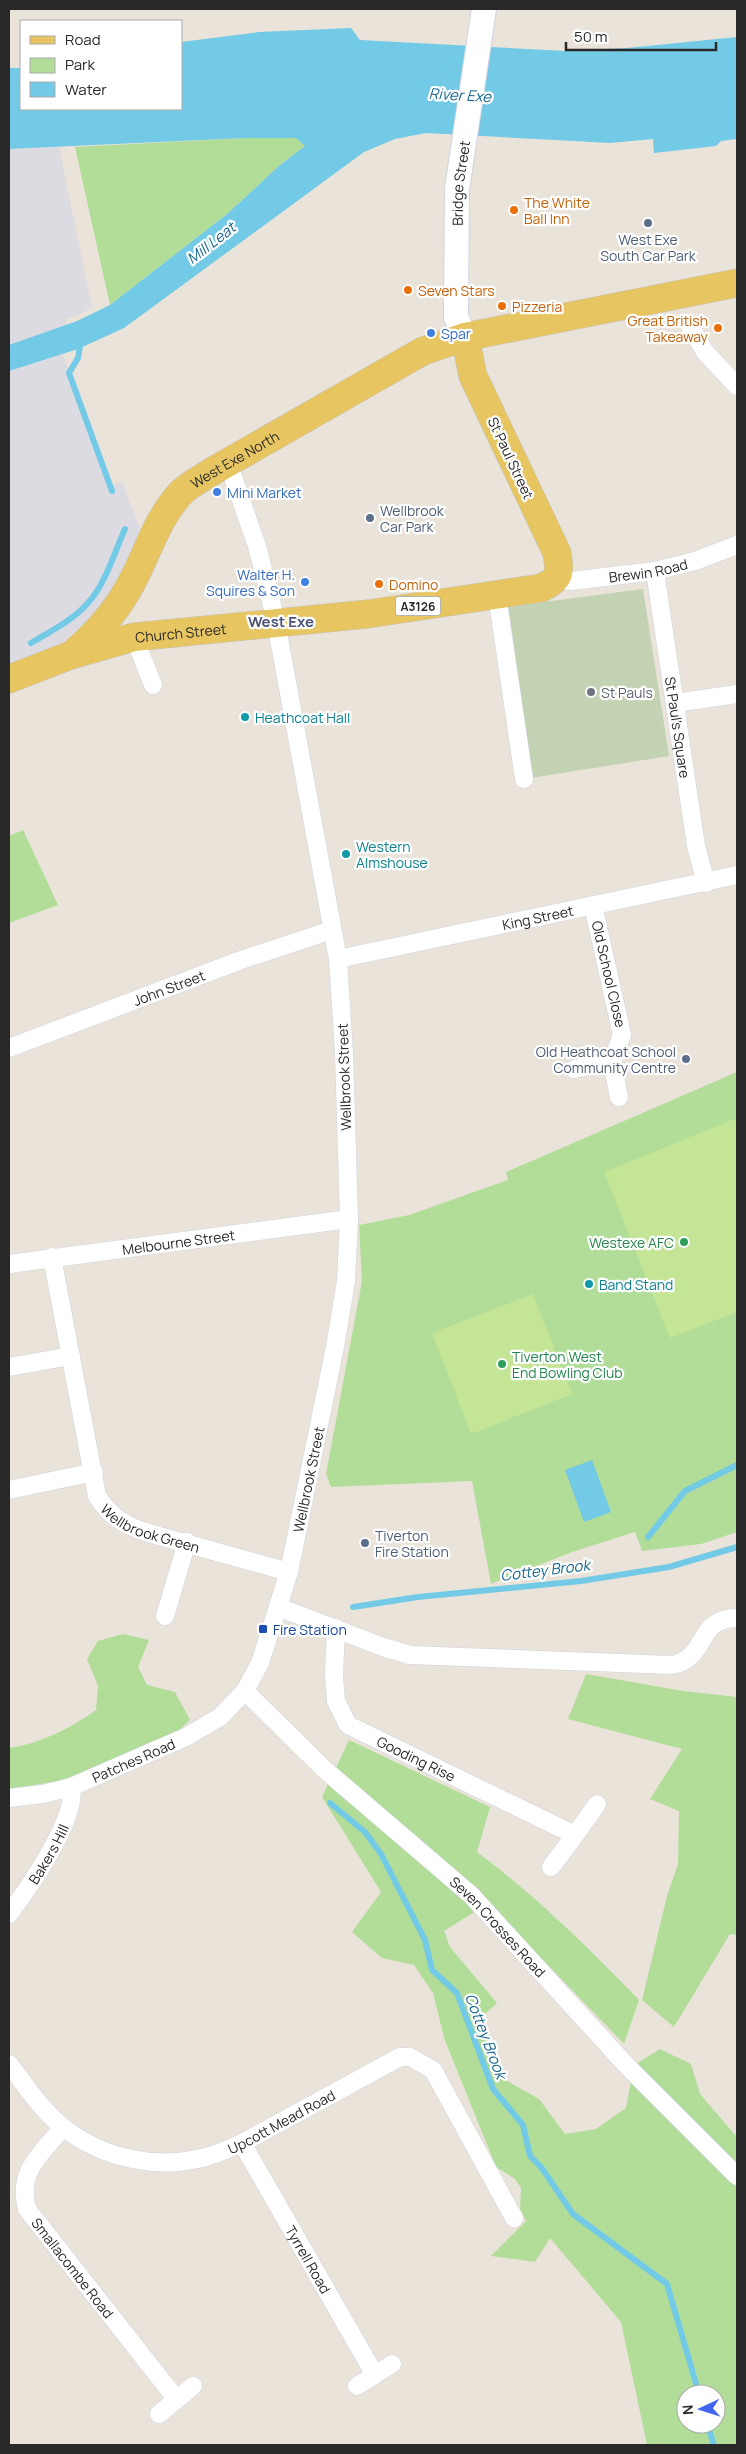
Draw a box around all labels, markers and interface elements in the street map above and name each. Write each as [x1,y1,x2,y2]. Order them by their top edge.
legend [20,20,182,110]
scale bar [566,20,716,52]
text: 50 m [574,26,608,47]
text: Road [65,29,101,50]
text: Park [65,54,95,75]
text: Water [65,79,107,100]
water label: River Exe [428,83,493,107]
street label: Bridge Street [447,139,474,226]
place label: The White Ball Inn [524,193,590,228]
marker: The White Ball Inn [508,204,520,216]
water label: Mill Leat [182,216,241,269]
marker: West Exe South Car Park [642,217,654,229]
place label: West Exe South Car Park [600,230,697,265]
place label: Seven Stars [418,281,495,300]
marker: Seven Stars [402,284,414,296]
place label: Pizzeria [512,297,562,316]
marker: Pizzeria [496,300,508,312]
place label: Great British Takeaway [628,311,709,346]
marker: Great British Takeaway [712,322,724,334]
place label: Spar [441,324,471,343]
marker: Spar [425,327,437,339]
street label: St Paul Street [484,414,538,502]
street label: West Exe North [187,426,282,492]
place label: Mini Market [227,483,302,502]
marker: Mini Market [211,486,223,498]
place label: Wellbrook Car Park [380,501,445,536]
marker: Wellbrook Car Park [364,512,376,524]
street label: Brewin Road [608,554,689,586]
place label: Walter H. Squires & Son [206,565,295,600]
place label: Domino [389,575,438,594]
marker: Walter H. Squires & Son [299,576,311,588]
marker: Domino [373,578,385,590]
road number: A3126 [396,596,440,616]
district label: West Exe [248,611,314,632]
street label: Church Street [134,618,228,646]
street label: St Paul's Square [661,675,695,779]
place label: St Pauls [601,683,653,702]
marker: St Pauls [585,686,597,698]
place label: Heathcoat Hall [255,708,350,727]
marker: Heathcoat Hall [239,711,251,723]
place label: Western Almshouse [356,837,428,872]
marker: Western Almshouse [340,848,352,860]
street label: King Street [500,900,575,934]
street label: Old School Close [587,919,631,1029]
street label: John Street [130,965,208,1010]
street label: Wellbrook Street [333,1023,355,1131]
place label: Old Heathcoat School Community Centre [536,1042,676,1077]
marker: Old Heathcoat School Community Centre [680,1053,692,1065]
street label: Melbourne Street [121,1225,236,1258]
place label: Westexe AFC [589,1233,674,1252]
marker: Westexe AFC [678,1236,690,1248]
place label: Band Stand [599,1275,673,1294]
marker: Band Stand [583,1278,595,1290]
place label: Tiverton West End Bowling Club [512,1347,623,1382]
marker: Tiverton West End Bowling Club [496,1358,508,1370]
street label: Wellbrook Street [288,1424,328,1534]
street label: Wellbrook Green [97,1499,202,1556]
place label: Tiverton Fire Station [375,1526,449,1561]
marker: Tiverton Fire Station [359,1537,371,1549]
water label: Cottey Brook [499,1554,593,1586]
place label: Fire Station [273,1620,347,1639]
marker: Fire Station [257,1623,269,1635]
street label: Gooding Rise [374,1731,459,1785]
street label: Patches Road [89,1733,178,1786]
street label: Bakers Hill [24,1821,73,1887]
street label: Seven Crosses Road [446,1872,550,1981]
water label: Cottey Brook [460,1990,513,2084]
street label: Upcott Mead Road [225,2085,338,2158]
street label: Smallacombe Road [28,2213,118,2322]
street label: Tyrrell Road [282,2222,336,2297]
north arrow [676,2384,726,2434]
text: N [678,2404,697,2416]

